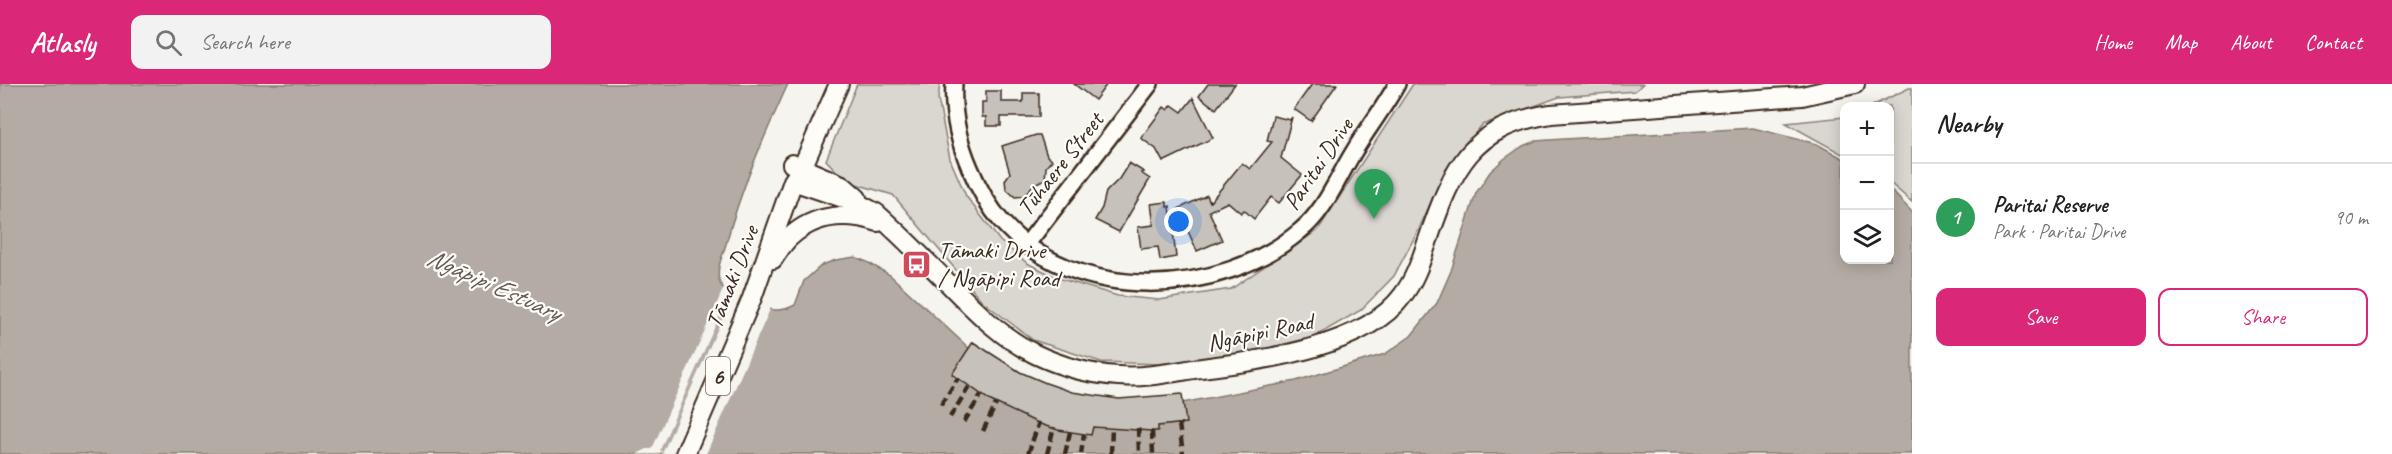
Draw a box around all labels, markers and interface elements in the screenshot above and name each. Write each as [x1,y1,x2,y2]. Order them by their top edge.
search box [131,15,551,69]
text: Atlasly [30,25,95,60]
icon: search [152,26,185,59]
text: Search here [200,28,290,56]
text: Home [2094,29,2132,55]
text: Map [2165,29,2197,55]
text: About [2230,29,2272,55]
text: Contact [2305,29,2362,55]
map controls [1840,102,1894,264]
button: + [1840,102,1894,156]
street label: Tūhaere Street [1010,105,1111,222]
text: Nearby [1936,107,2001,140]
street label: Paritai Drive [1276,110,1361,216]
button: − [1840,156,1894,210]
pin: 1 [1354,170,1394,219]
text: Paritai Reserve [1993,191,2107,219]
text: 1 [1951,205,1960,230]
text: 90 m [2334,205,2368,230]
your location [1164,207,1193,236]
button: layers [1840,210,1894,264]
text: Park · Paritai Drive [1993,219,2125,244]
street label: Tāmaki Drive [699,220,766,332]
place label: Tāmaki Drive / Ngāpipi Road [938,235,1063,293]
water label: Ngāpipi Estuary [422,240,569,330]
bus stop icon: Tāmaki Drive / Ngāpipi Road [901,248,933,280]
button: Save [1936,288,2146,346]
button: Share [2158,288,2368,346]
street label: Ngāpipi Road [1204,305,1319,358]
road number: 6 [706,357,730,395]

